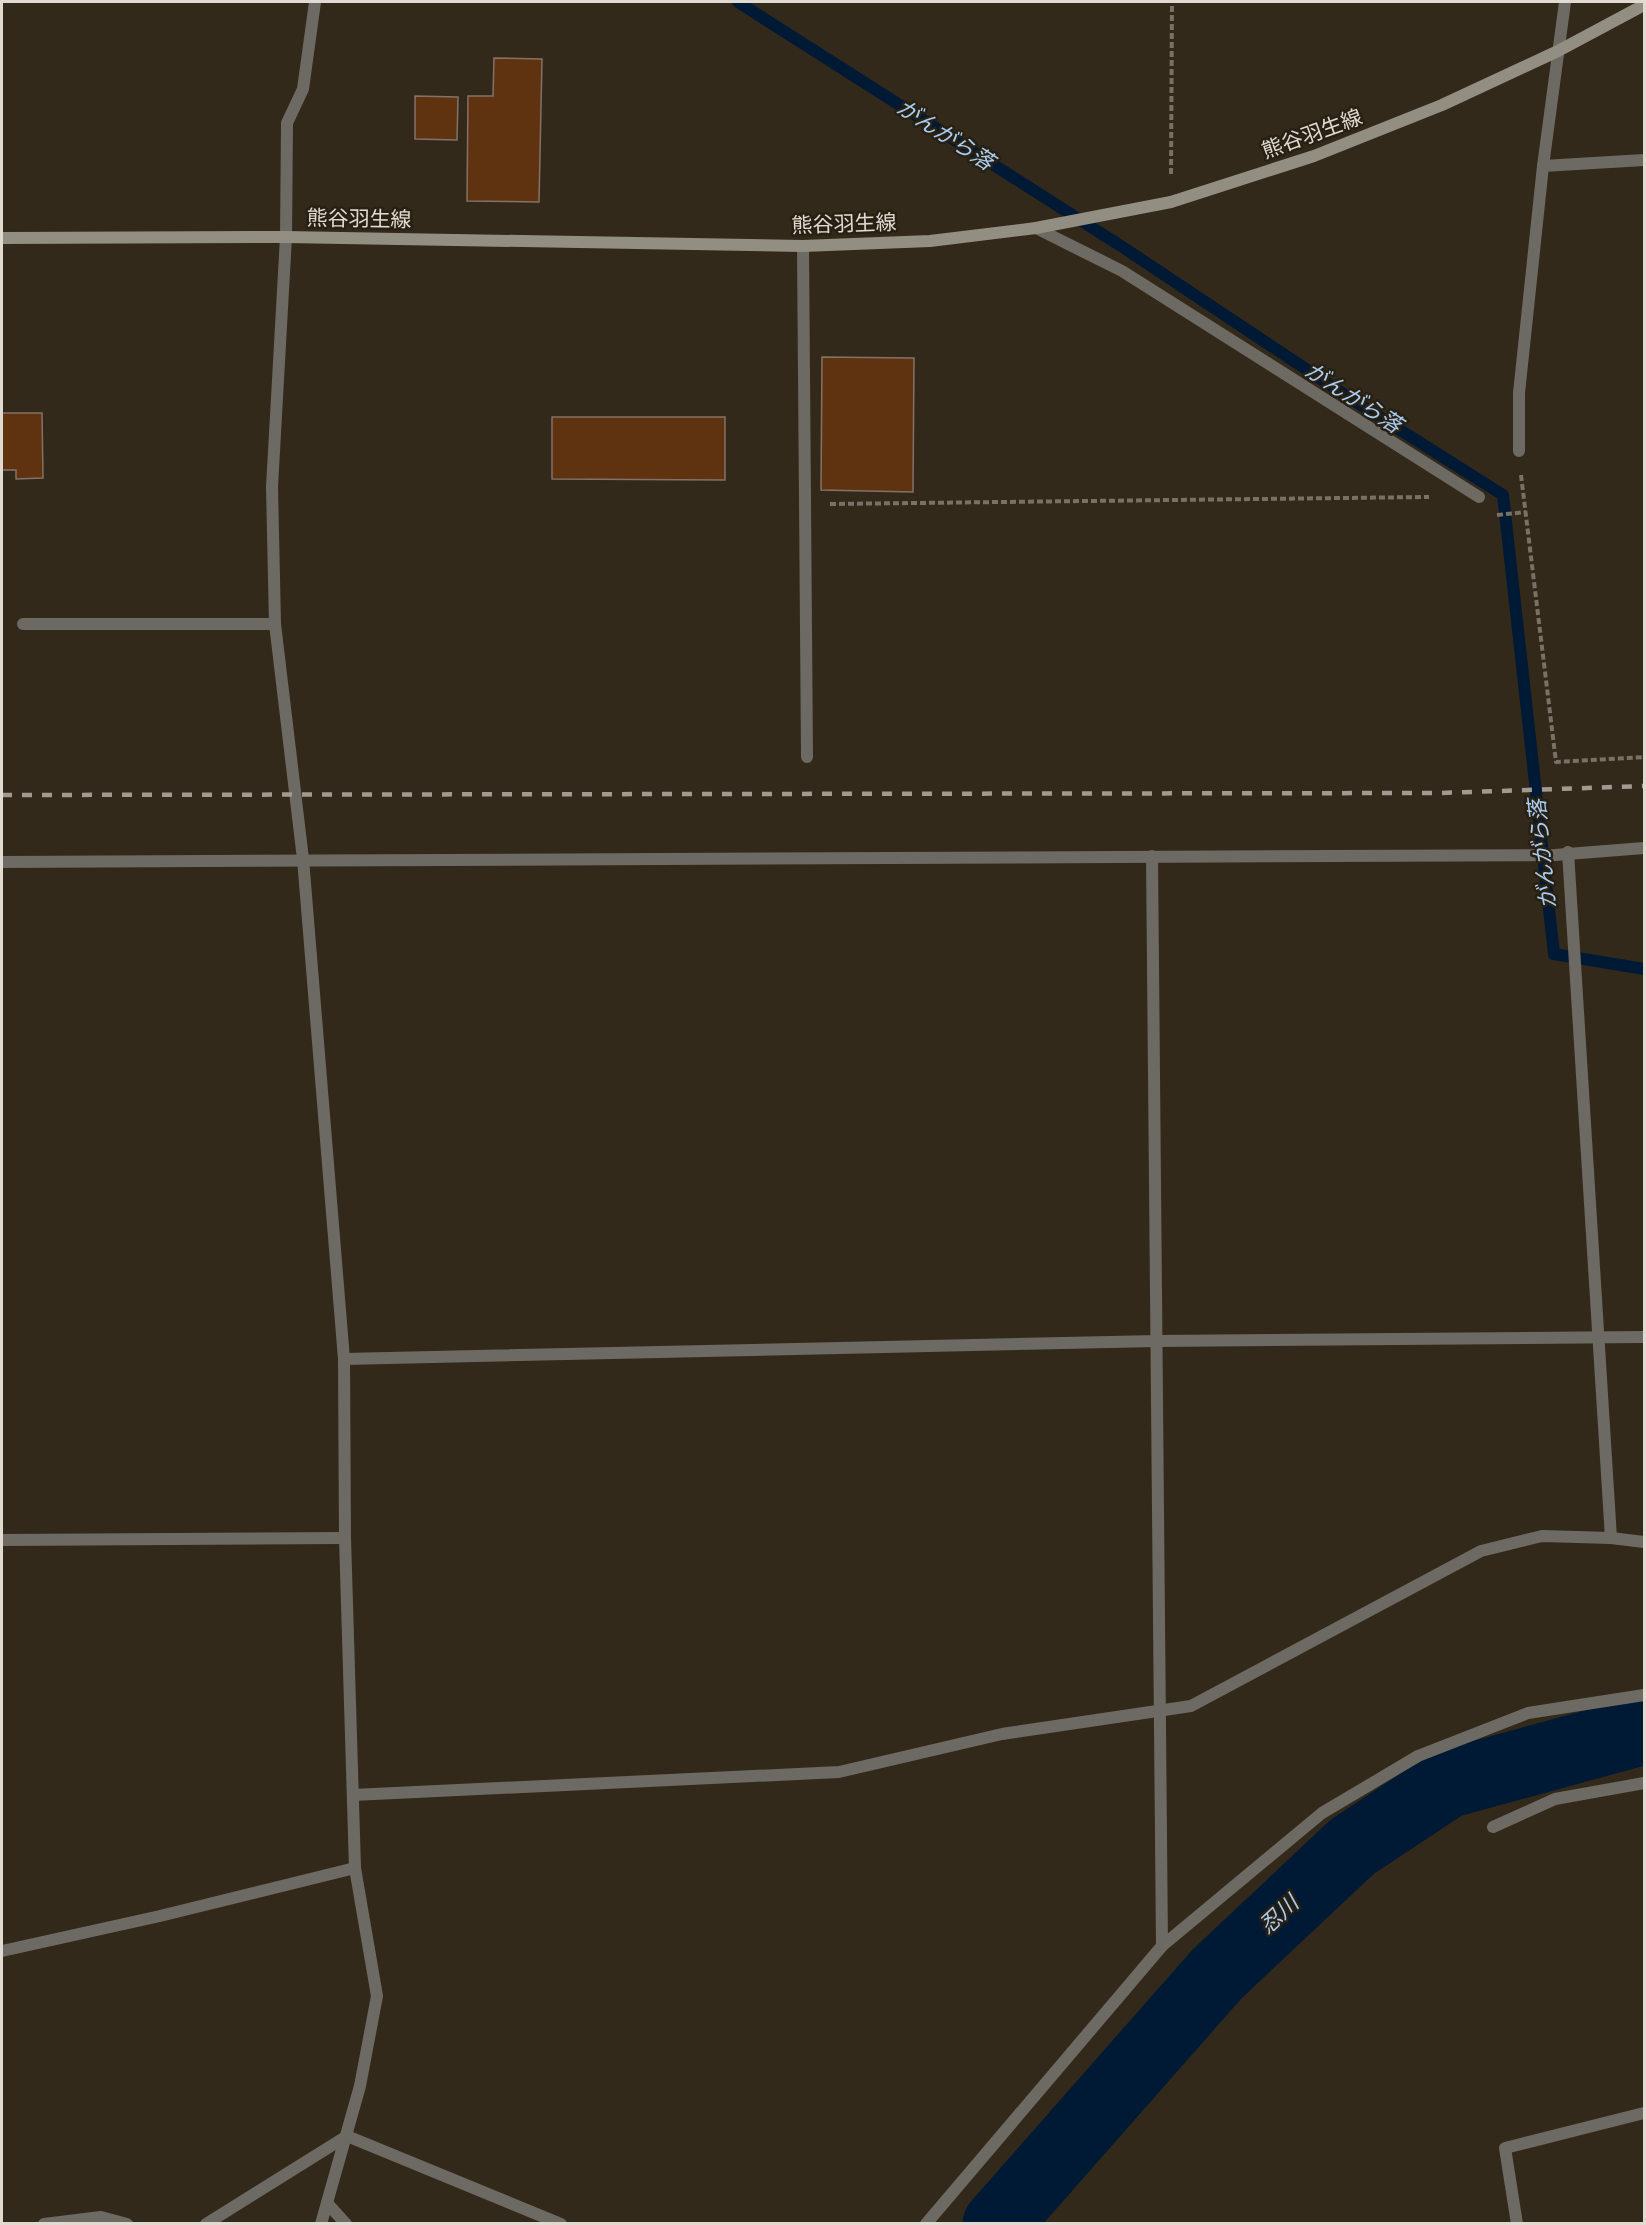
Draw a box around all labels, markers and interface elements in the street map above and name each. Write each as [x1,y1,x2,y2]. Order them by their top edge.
water label: がんがら落 [892,94,1001,177]
street label: 熊谷羽生線 [1259,105,1365,163]
street label: 熊谷羽生線 [306,206,412,232]
street label: 熊谷羽生線 [791,210,897,238]
water label: がんがら落 [1300,357,1409,440]
water label: がんがら落 [1524,795,1562,910]
water label: 忍川 [1254,1889,1305,1940]

